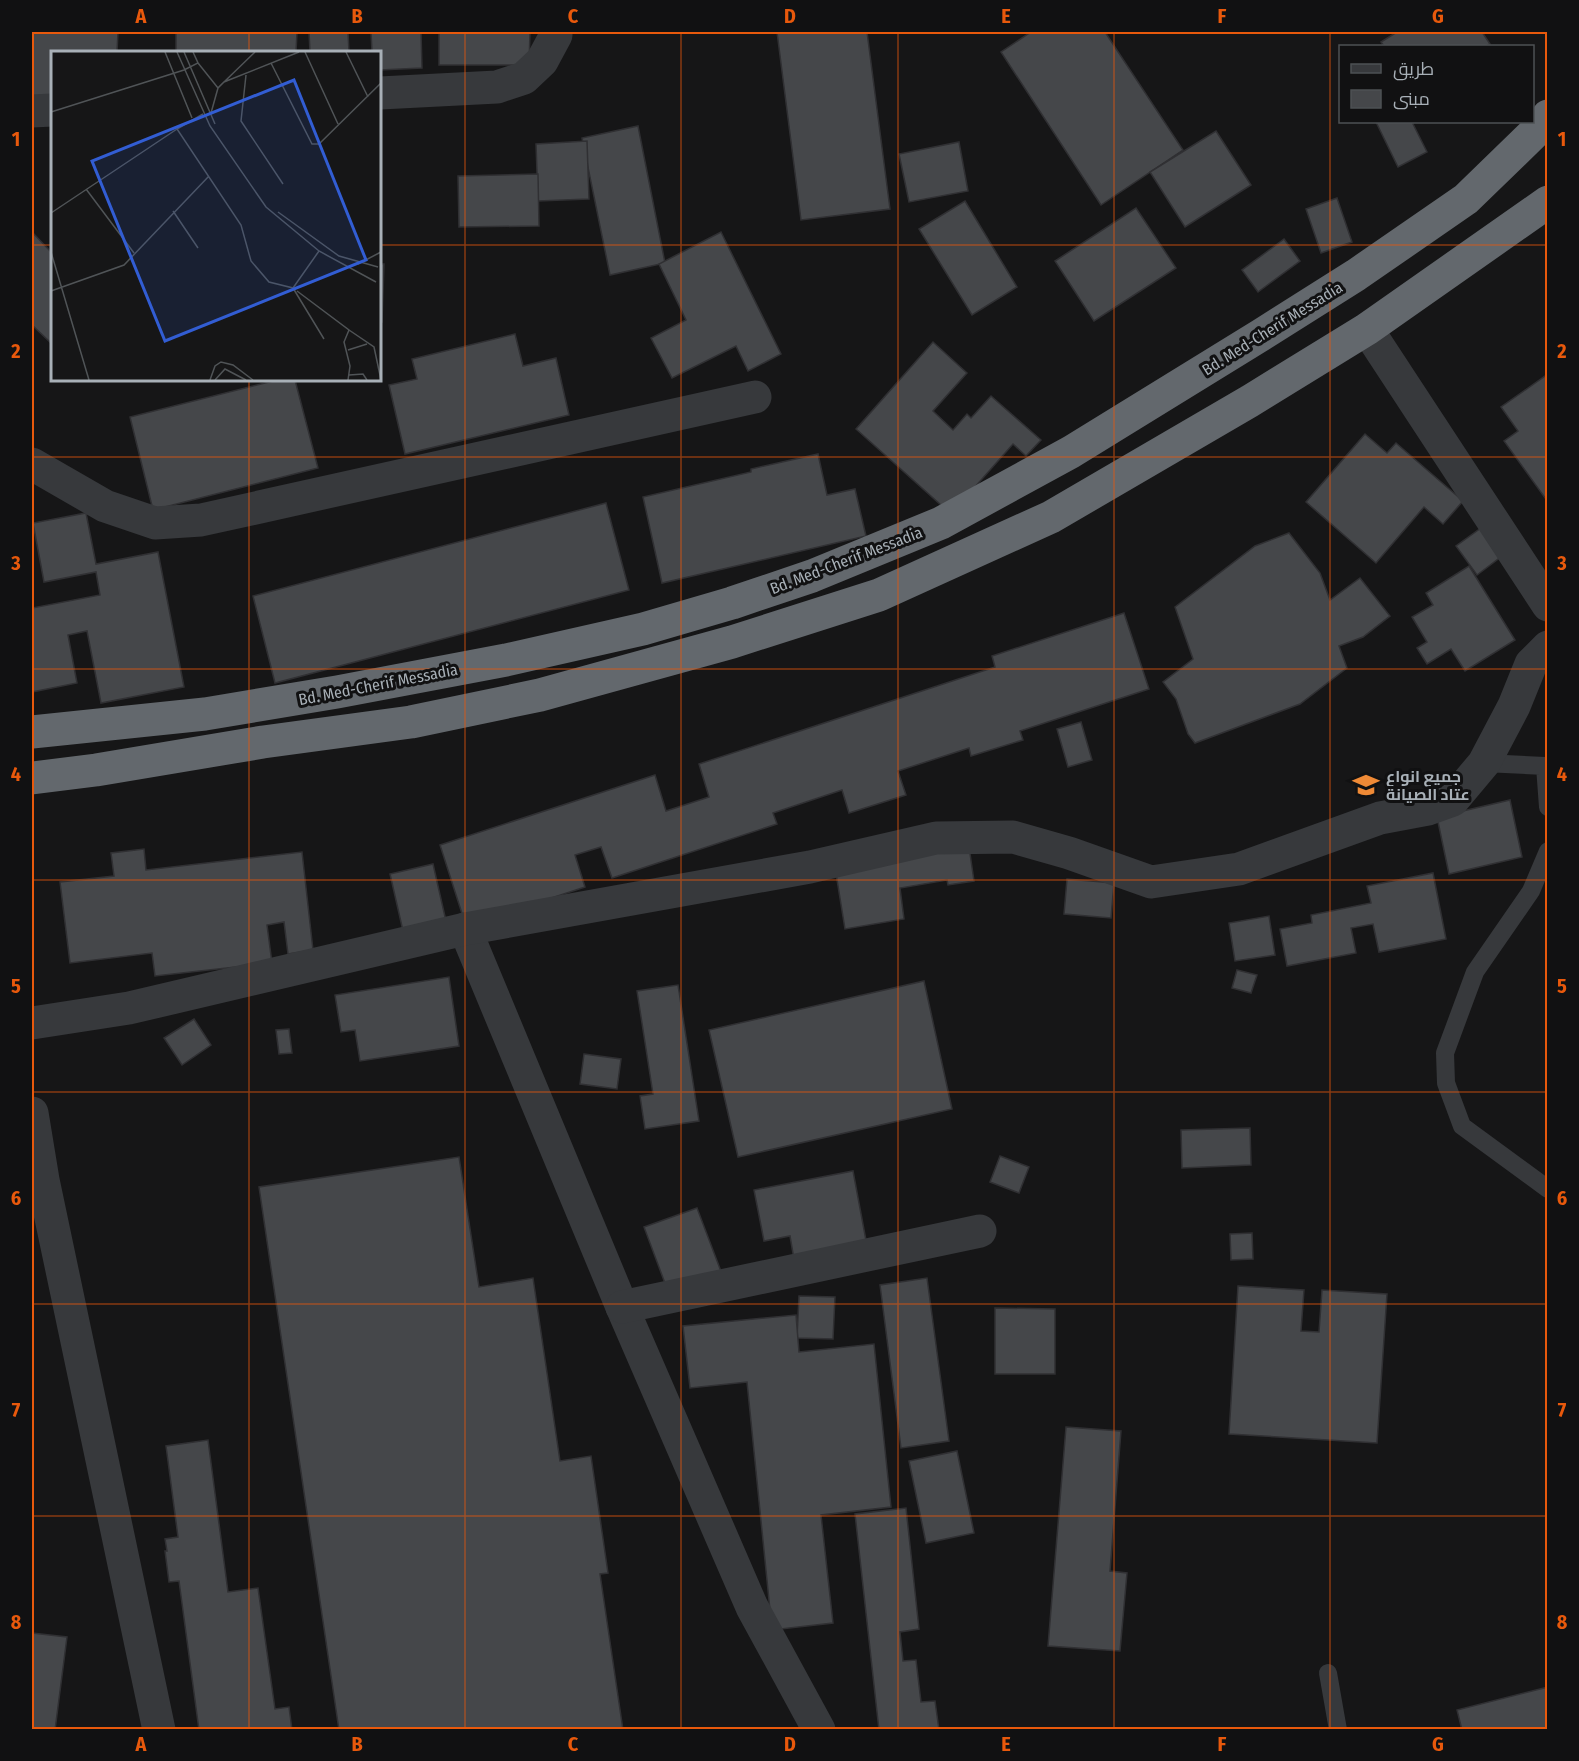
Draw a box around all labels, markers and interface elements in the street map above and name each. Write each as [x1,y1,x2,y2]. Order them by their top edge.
text: A [135,4,148,28]
text: B [351,4,363,28]
text: C [568,4,579,28]
text: D [784,4,796,28]
text: E [1001,4,1011,28]
text: F [1218,4,1227,28]
text: G [1432,4,1444,28]
legend [1339,45,1534,123]
inset map [51,51,381,381]
text: طريق [1393,58,1434,81]
text: مبنى [1393,88,1430,110]
text: 1 [12,127,20,151]
text: 1 [1558,127,1566,151]
street label: Bd. Med-Cherif Messadia [1199,277,1346,379]
text: 2 [10,339,21,363]
text: 2 [1556,339,1567,363]
street label: Bd. Med-Cherif Messadia [767,523,925,598]
text: 3 [10,551,21,575]
text: 3 [1556,551,1567,575]
street label: Bd. Med-Cherif Messadia [297,660,459,709]
text: 4 [11,762,21,786]
text: 4 [1557,762,1567,786]
place label: جميع انواع عتاد الصيانة [1386,767,1470,804]
school or university icon: جميع انواع عتاد الصيانة [1351,770,1381,800]
text: 5 [11,974,21,998]
text: 5 [1557,974,1567,998]
text: 6 [11,1186,21,1210]
text: 6 [1557,1186,1567,1210]
text: 7 [12,1398,21,1422]
text: 7 [1558,1398,1567,1422]
text: 8 [11,1610,22,1634]
text: 8 [1557,1610,1568,1634]
text: A [135,1732,148,1756]
text: B [351,1732,363,1756]
text: C [568,1732,579,1756]
text: D [784,1732,796,1756]
text: E [1001,1732,1011,1756]
text: F [1218,1732,1227,1756]
text: G [1432,1732,1444,1756]

